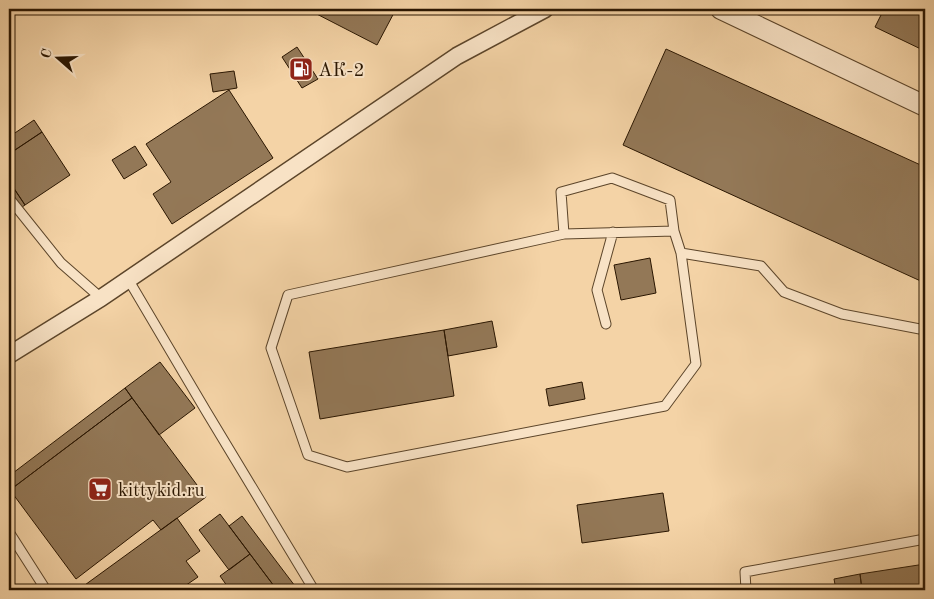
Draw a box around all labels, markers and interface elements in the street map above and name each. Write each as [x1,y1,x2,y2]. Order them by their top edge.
north arrow [32,32,82,82]
text: С [39,47,55,61]
fuel station icon: АК-2 [288,56,314,82]
place label: АК-2 [318,62,364,81]
supermarket icon: kittykid.ru [87,476,113,502]
place label: kittykid.ru [118,482,205,501]

